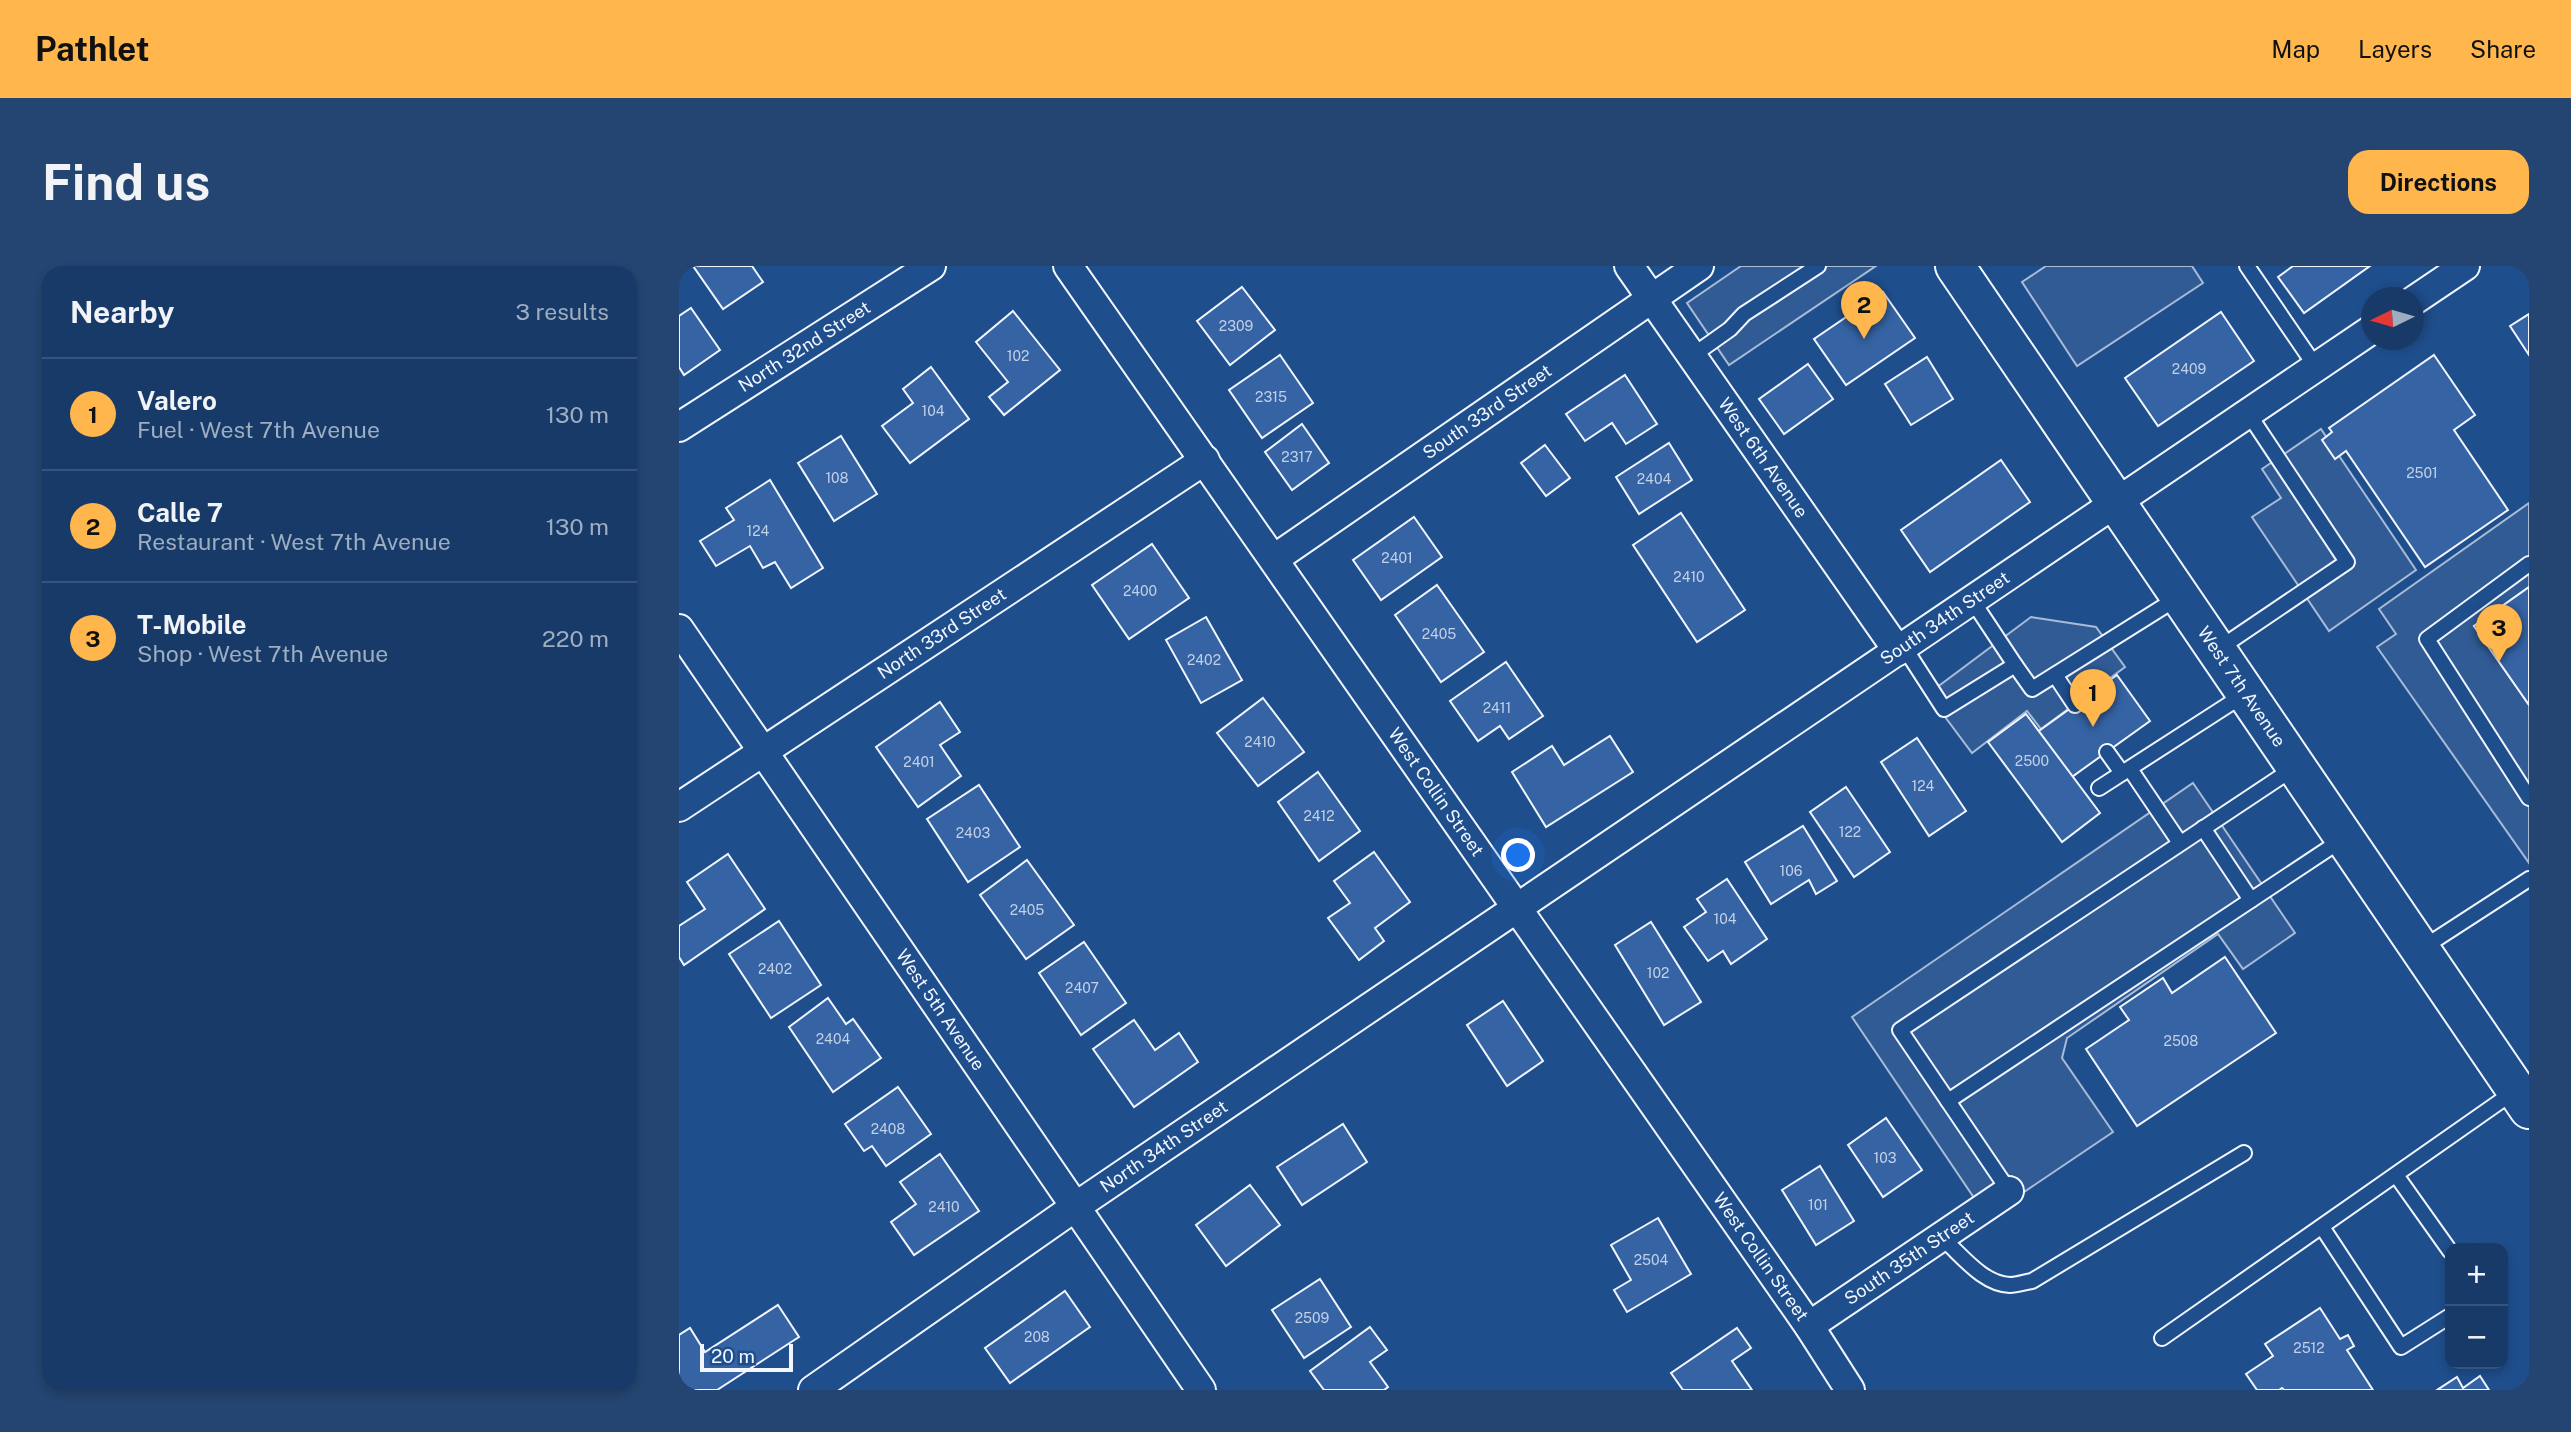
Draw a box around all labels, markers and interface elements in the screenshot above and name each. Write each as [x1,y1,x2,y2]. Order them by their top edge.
text: Pathlet [35,30,150,68]
text: Map [2271,35,2320,63]
text: Layers [2358,35,2432,63]
text: Share [2470,35,2536,63]
button: Directions [2348,150,2529,214]
text: Find us [42,153,210,211]
pin: 2 [1841,281,1887,339]
north arrow [2361,287,2424,350]
text: Nearby [70,294,174,330]
street label: North 32nd Street [734,296,874,396]
text: 3 results [515,298,609,325]
house number: 2309 [1219,318,1253,334]
house number: 102 [1007,348,1029,364]
street label: South 33rd Street [1419,360,1555,463]
house number: 2409 [2172,361,2206,377]
text: Valero [137,385,217,416]
house number: 2315 [1255,389,1287,405]
street label: West 6th Avenue [1714,393,1813,522]
text: 1 [88,401,98,428]
text: 130 m [546,401,609,428]
house number: 104 [921,403,945,419]
text: Fuel · West 7th Avenue [137,416,380,443]
house number: 2317 [1281,449,1313,465]
house number: 2501 [2406,465,2438,481]
house number: 108 [825,470,849,486]
house number: 2404 [1637,471,1671,487]
text: Calle 7 [137,497,223,528]
text: 2 [86,513,100,540]
text: 130 m [546,513,609,540]
house number: 124 [747,523,770,539]
text: Restaurant · West 7th Avenue [137,528,451,555]
house number: 2401 [1381,550,1413,566]
street label: South 34th Street [1876,567,2013,669]
house number: 2410 [1673,569,1705,585]
street label: North 33rd Street [874,583,1010,683]
house number: 2400 [1123,583,1157,599]
pin: 3 [2476,604,2522,662]
text: T-Mobile [137,609,247,640]
street label: West 7th Avenue [2193,622,2290,751]
text: 3 [85,625,101,652]
text: 220 m [542,625,609,652]
house number: 2405 [1422,626,1456,642]
text: Shop · West 7th Avenue [137,640,388,667]
house number: 2402 [1187,652,1221,668]
pin: 1 [2070,669,2116,727]
house number: 2411 [1483,700,1511,716]
street label: West Collin Street [1384,724,1488,860]
house number: 2410 [1244,734,1276,750]
house number: 2500 [2015,753,2049,769]
house number: 2401 [903,754,935,770]
house number: 124 [1912,778,1935,794]
house number: 2412 [1303,808,1335,824]
house number: 122 [1839,824,1861,840]
house number: 2403 [956,825,990,841]
your location [1501,838,1535,872]
house number: 106 [1780,863,1803,879]
house number: 2405 [1010,902,1044,918]
house number: 104 [1713,911,1737,927]
street label: West 5th Avenue [892,945,990,1074]
house number: 2402 [758,961,792,977]
house number: 102 [1647,965,1669,981]
house number: 2407 [1065,980,1099,996]
house number: 2404 [816,1031,850,1047]
house number: 2508 [2164,1033,2198,1049]
street label: North 34th Street [1096,1096,1231,1197]
house number: 2408 [871,1121,905,1137]
house number: 103 [1874,1150,1897,1166]
street label: West Collin Street [1709,1188,1813,1325]
house number: 101 [1808,1197,1828,1213]
house number: 2410 [928,1199,960,1215]
street label: South 35th Street [1840,1207,1978,1309]
map controls [2445,1243,2508,1369]
button: + [2445,1243,2508,1306]
house number: 2504 [1634,1252,1669,1268]
button: − [2445,1306,2508,1369]
house number: 2509 [1295,1310,1330,1326]
house number: 208 [1024,1329,1050,1345]
house number: 2512 [2293,1340,2325,1356]
scale bar [700,1341,793,1373]
text: 20 m [711,1345,755,1367]

